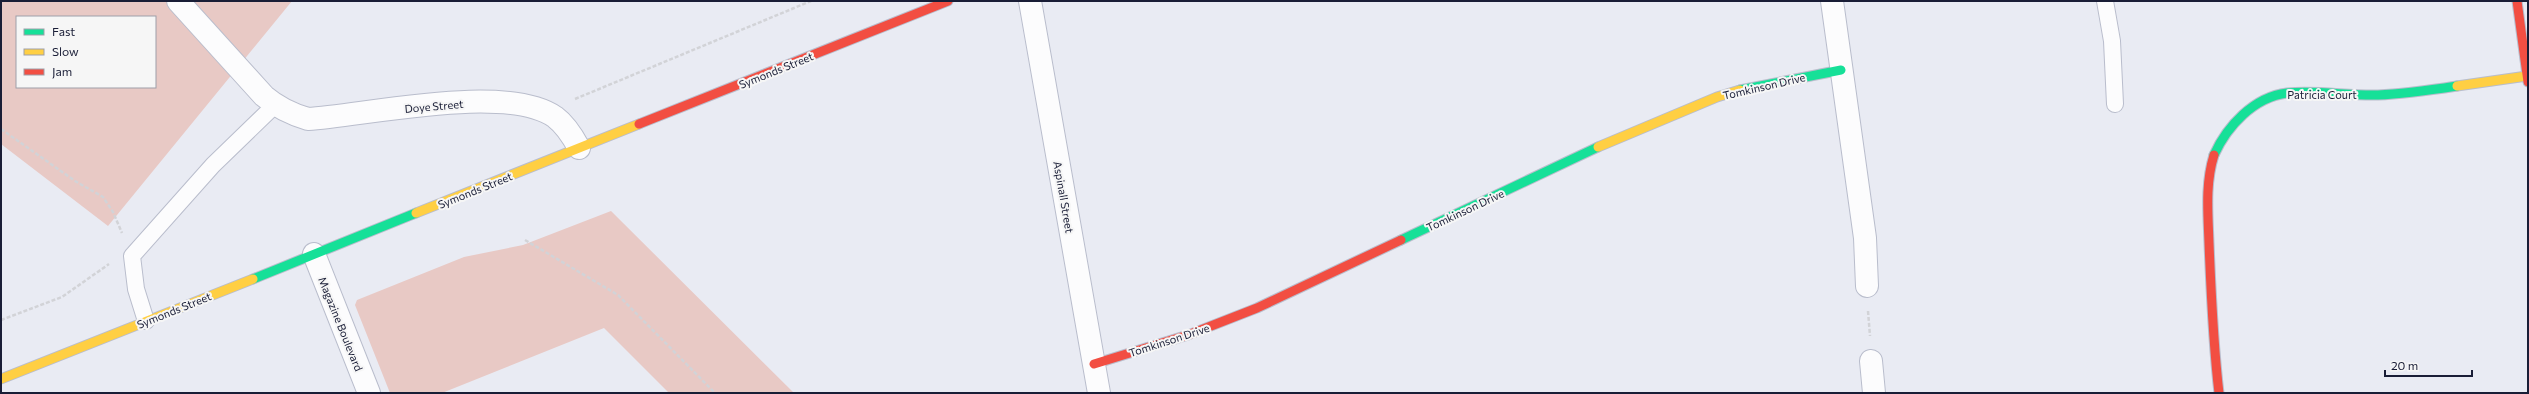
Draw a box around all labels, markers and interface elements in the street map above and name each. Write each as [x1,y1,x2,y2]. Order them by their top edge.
legend [16,16,156,88]
text: Fast [52,24,75,38]
text: Slow [52,44,79,58]
street label: Symonds Street [737,49,815,91]
text: Jam [52,64,72,79]
street label: Tomkinson Drive [1722,70,1807,102]
street label: Patricia Court [2287,88,2357,101]
street label: Doye Street [404,97,464,115]
street label: Aspinall Street [1051,160,1077,234]
street label: Symonds Street [436,169,514,211]
street label: Tomkinson Drive [1424,186,1506,234]
street label: Magazine Boulevard [316,275,366,373]
street label: Symonds Street [135,289,213,331]
street label: Tomkinson Drive [1127,321,1211,359]
scale bar [2385,352,2472,378]
text: 20 m [2391,358,2418,372]

